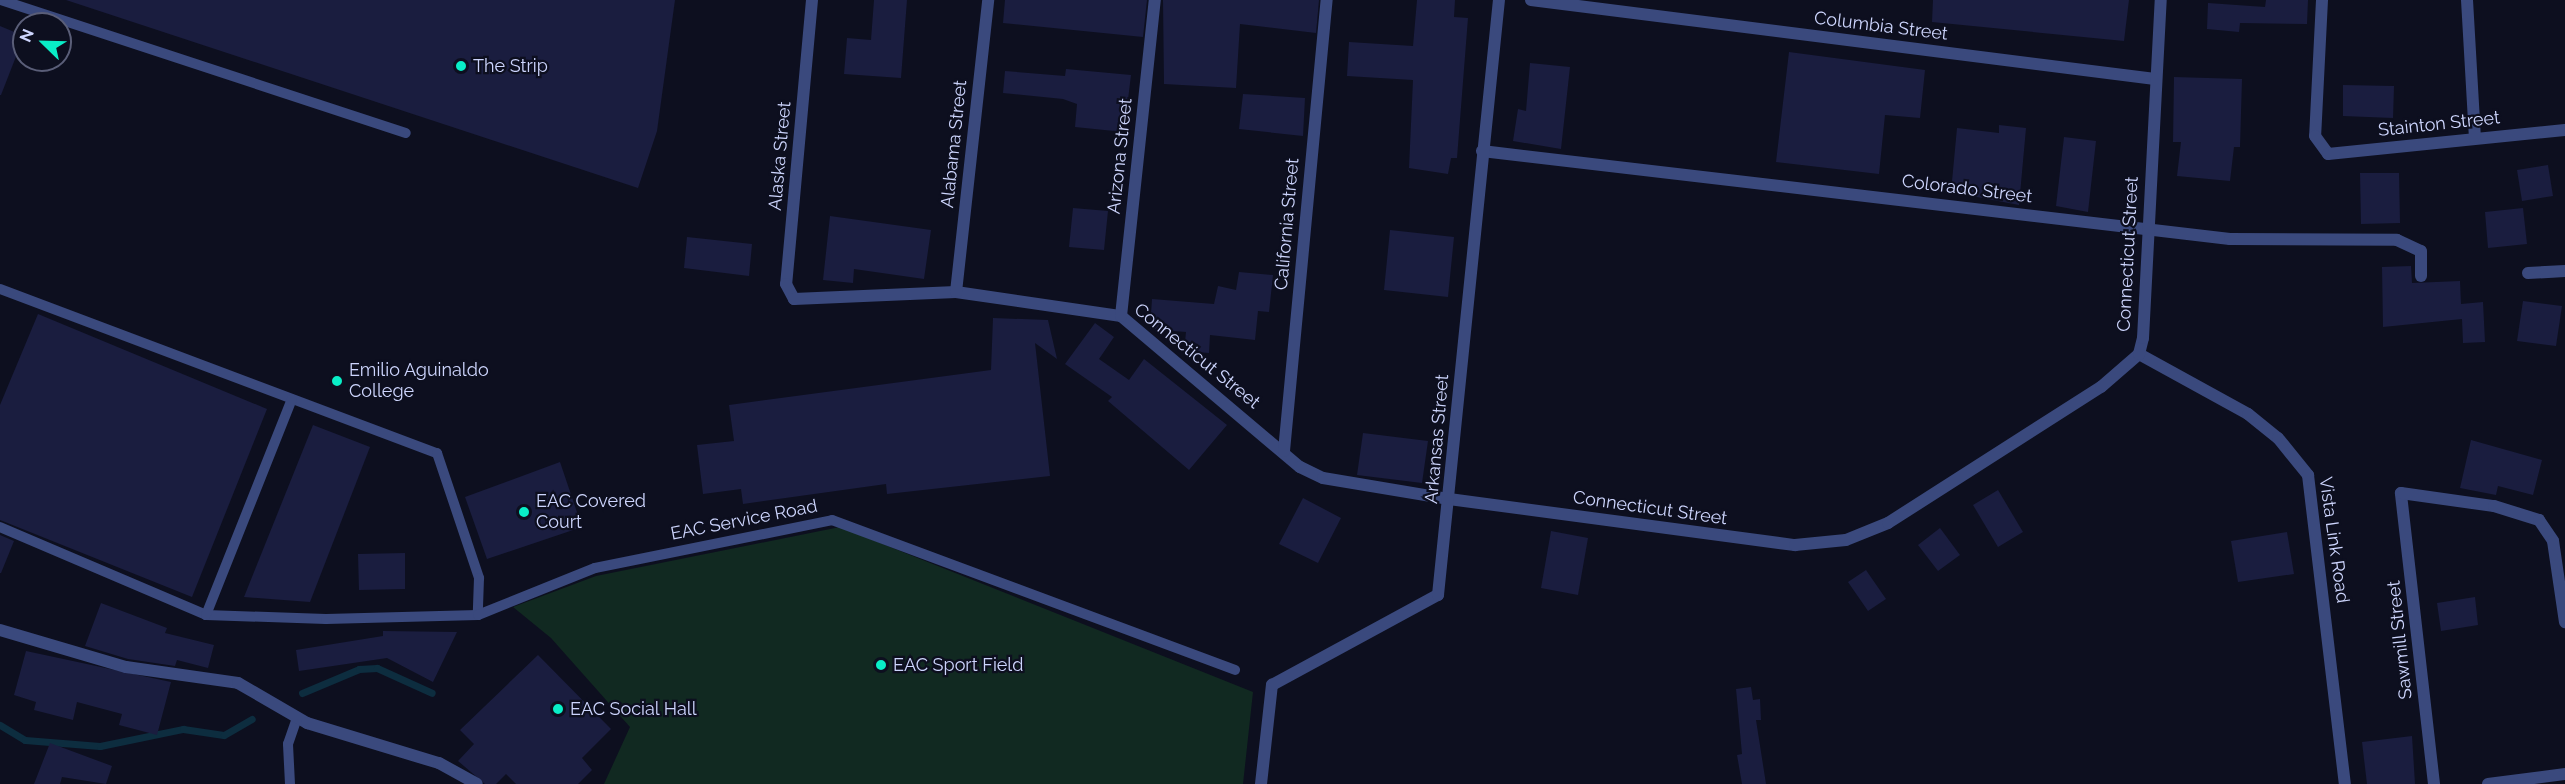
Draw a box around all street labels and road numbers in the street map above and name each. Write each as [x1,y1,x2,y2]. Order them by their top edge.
street label: Columbia Street [1813,7,1949,45]
street label: Alabama Street [937,79,971,209]
street label: Arizona Street [1103,97,1137,215]
street label: Alaska Street [764,101,796,211]
street label: Stainton Street [2377,107,2501,141]
street label: California Street [1270,157,1304,291]
street label: Colorado Street [1901,170,2033,208]
street label: Connecticut Street [2113,176,2143,332]
street label: Connecticut Street [1130,299,1264,413]
street label: Arkansas Street [1421,373,1453,505]
street label: Vista Link Road [2314,475,2354,605]
street label: Connecticut Street [1571,486,1729,530]
street label: EAC Service Road [669,495,819,545]
street label: Sawmill Street [2383,579,2417,701]

